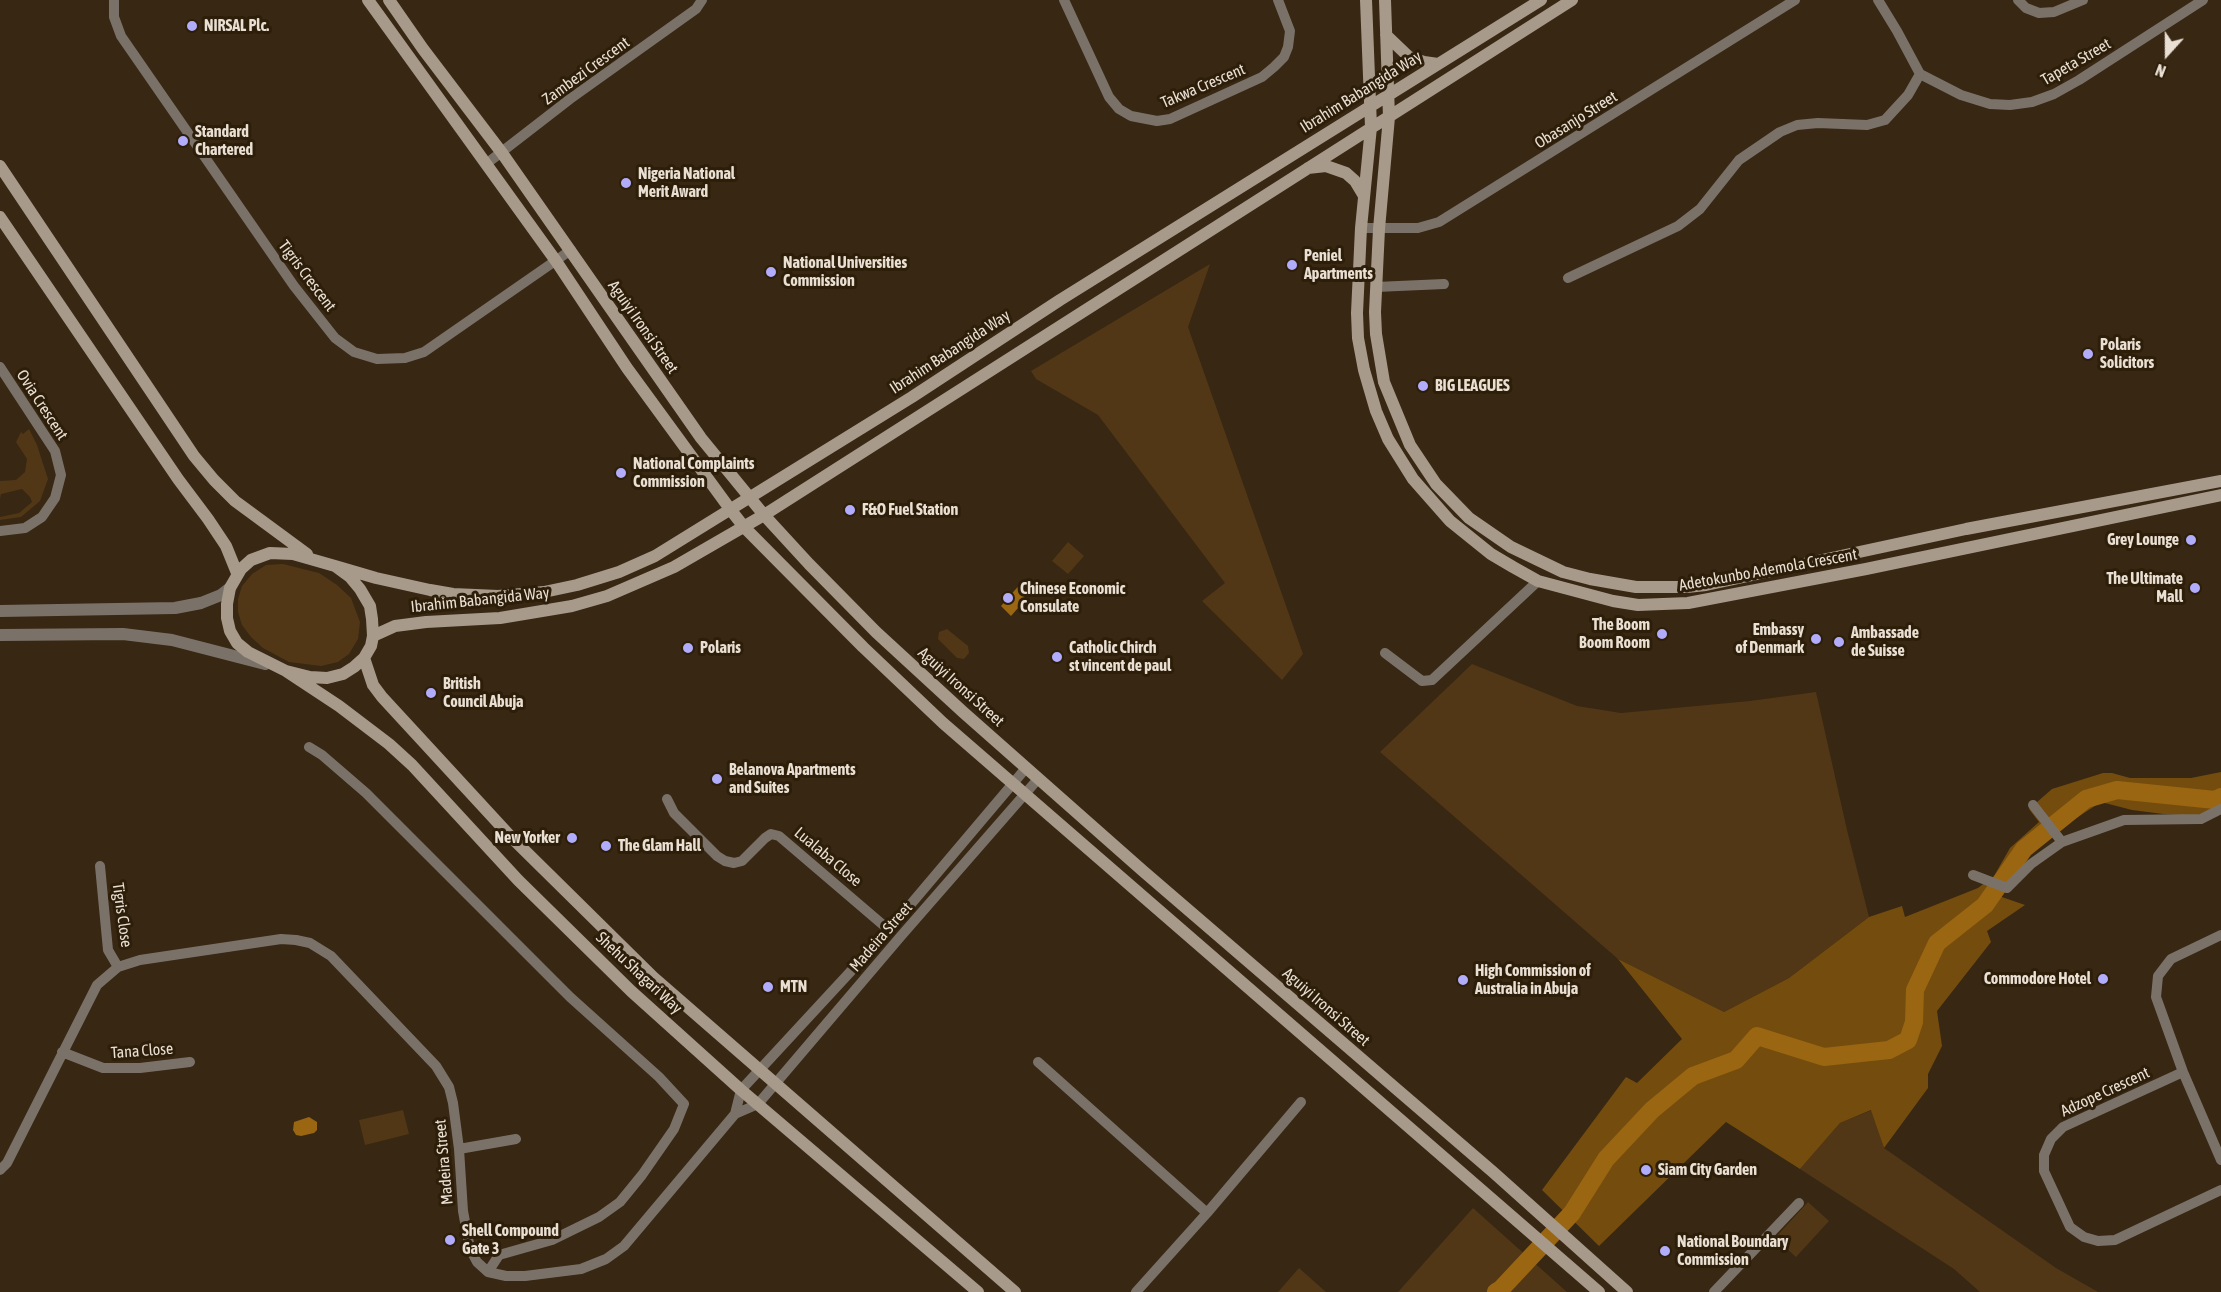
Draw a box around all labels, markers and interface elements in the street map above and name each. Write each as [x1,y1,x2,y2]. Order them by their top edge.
place label: NIRSAL Plc. [204,16,269,36]
marker: NIRSAL Plc. [185,19,199,33]
north arrow [2137,24,2197,84]
street label: Zambezi Crescent [539,33,633,109]
street label: Tapeta Street [2038,34,2114,90]
street label: Ibrahim Babangida Way [1297,47,1425,137]
street label: Takwa Crescent [1158,60,1248,112]
text: N [2153,61,2168,81]
street label: Obasanjo Street [1531,87,1621,153]
place label: Standard Chartered [195,122,253,160]
marker: Standard Chartered [176,134,190,148]
place label: Nigeria National Merit Award [638,164,735,202]
marker: Nigeria National Merit Award [619,176,633,190]
street label: Tigris Crescent [274,237,340,315]
place label: Peniel Apartments [1304,246,1373,284]
place label: National Universities Commission [783,253,907,291]
marker: Peniel Apartments [1285,258,1299,272]
marker: National Universities Commission [764,265,778,279]
street label: Aguiyi Ironsi Street [604,277,682,377]
street label: Ibrahim Babangida Way [886,306,1014,398]
place label: Polaris Solicitors [2100,335,2154,373]
marker: Polaris Solicitors [2081,347,2095,361]
street label: Ovia Crescent [12,366,72,444]
place label: BIG LEAGUES [1435,376,1510,396]
marker: BIG LEAGUES [1416,379,1430,393]
place label: National Complaints Commission [633,454,755,492]
marker: National Complaints Commission [614,466,628,480]
place label: F&O Fuel Station [862,500,958,520]
marker: F&O Fuel Station [843,503,857,517]
place label: Grey Lounge [2107,530,2179,550]
marker: Grey Lounge [2184,533,2198,547]
street label: Adetokunbo Ademola Crescent [1677,545,1859,595]
place label: The Ultimate Mall [2106,569,2183,607]
place label: Chinese Economic Consulate [1020,579,1125,617]
marker: The Ultimate Mall [2188,581,2202,595]
street label: Ibrahim Babangida Way [410,583,550,617]
marker: Chinese Economic Consulate [1001,591,1015,605]
place label: The Boom Boom Room [1579,615,1650,653]
place label: Embassy of Denmark [1735,620,1804,658]
place label: Ambassade de Suisse [1851,623,1919,661]
marker: The Boom Boom Room [1655,627,1669,641]
marker: Embassy of Denmark [1809,632,1823,646]
marker: Ambassade de Suisse [1832,635,1846,649]
place label: Polaris [700,638,741,658]
place label: Catholic Chirch st vincent de paul [1069,638,1171,676]
marker: Polaris [681,641,695,655]
street label: Aguiyi Ironsi Street [914,643,1008,731]
marker: Catholic Chirch st vincent de paul [1050,650,1064,664]
place label: British Council Abuja [443,674,524,712]
marker: British Council Abuja [424,686,438,700]
place label: Belanova Apartments and Suites [729,760,856,798]
marker: Belanova Apartments and Suites [710,772,724,786]
street label: Lualaba Close [790,823,866,891]
place label: New Yorker [495,828,560,848]
marker: New Yorker [565,831,579,845]
place label: The Glam Hall [618,836,701,856]
marker: The Glam Hall [599,839,613,853]
street label: Tigris Close [108,881,136,949]
street label: Madeira Street [846,898,916,976]
street label: Shehu Shagari Way [592,928,686,1018]
place label: High Commission of Australia in Abuja [1475,961,1591,999]
street label: Aguiyi Ironsi Street [1278,964,1374,1050]
place label: Commodore Hotel [1984,969,2091,989]
marker: Commodore Hotel [2096,972,2110,986]
marker: High Commission of Australia in Abuja [1456,973,1470,987]
place label: MTN [780,977,807,997]
marker: MTN [761,980,775,994]
street label: Tana Close [110,1039,174,1063]
street label: Adzope Crescent [2057,1063,2153,1121]
street label: Madeira Street [431,1118,457,1206]
place label: Siam City Garden [1658,1160,1757,1180]
marker: Siam City Garden [1639,1163,1653,1177]
place label: Shell Compound Gate 3 [462,1221,559,1259]
place label: National Boundary Commission [1677,1232,1788,1270]
marker: Shell Compound Gate 3 [443,1233,457,1247]
marker: National Boundary Commission [1658,1244,1672,1258]

